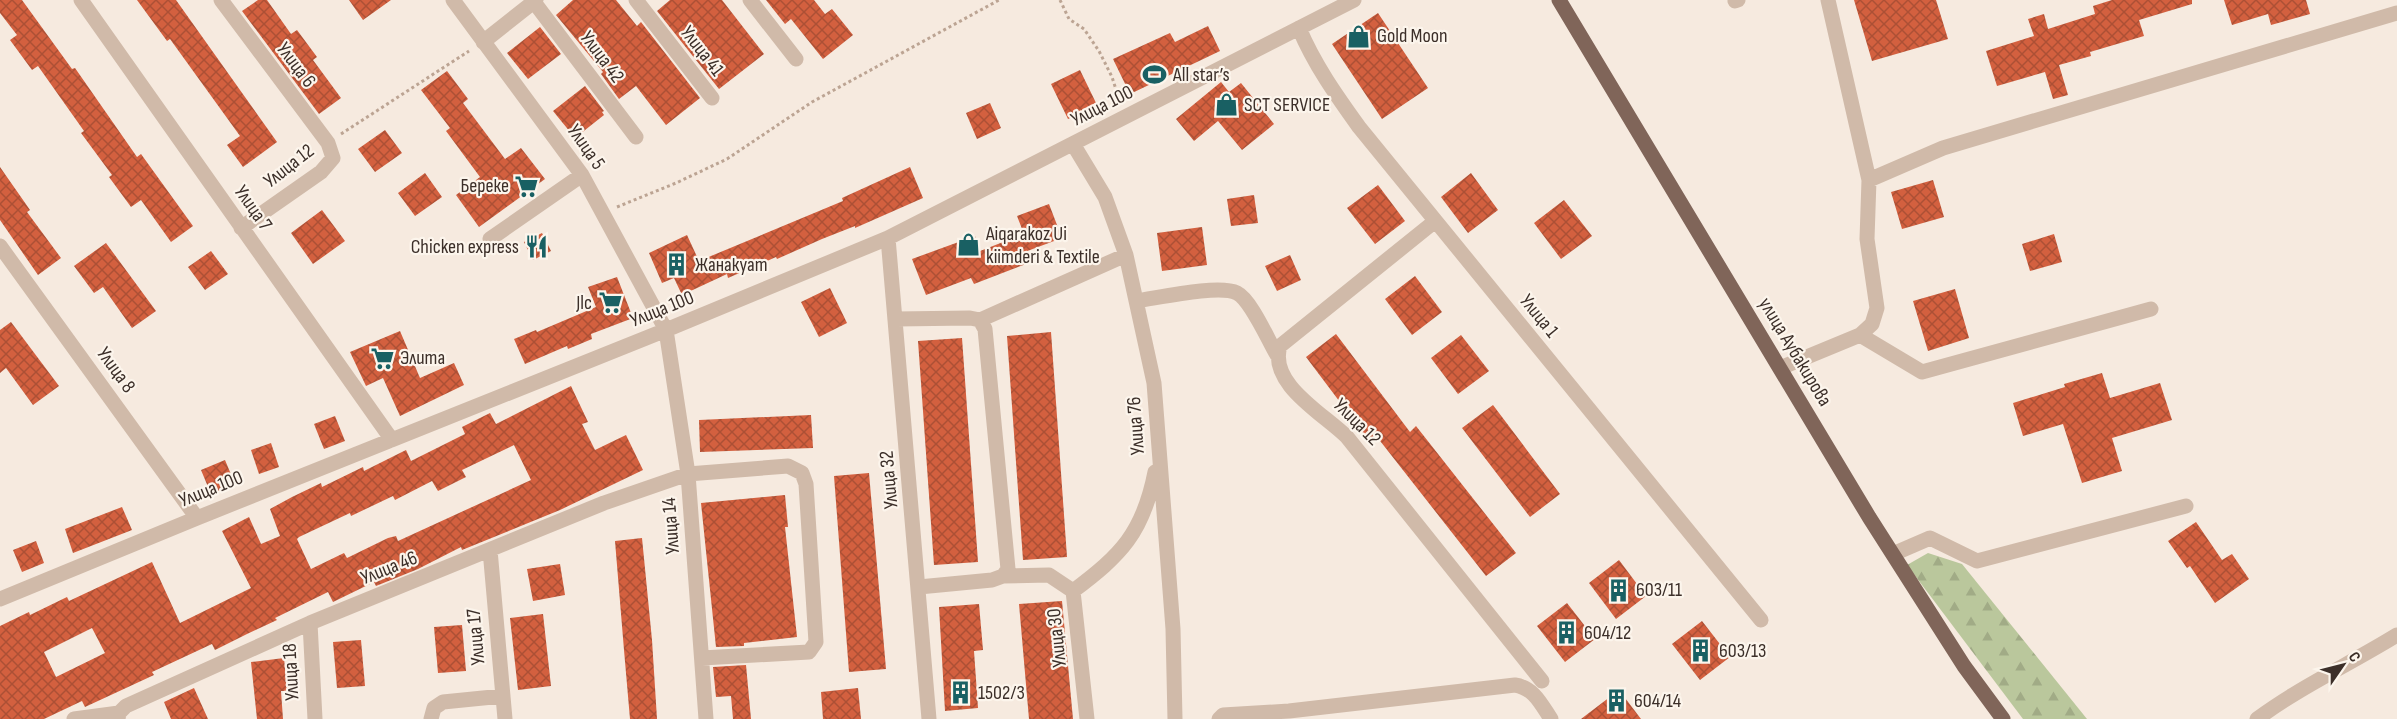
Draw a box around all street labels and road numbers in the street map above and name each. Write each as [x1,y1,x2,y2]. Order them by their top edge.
street label: Улица 41 [675,21,729,81]
street label: Улица 42 [575,26,629,88]
street label: Улица 6 [271,38,321,92]
street label: Улица 100 [1067,80,1137,132]
street label: Улица 5 [562,120,610,174]
street label: Улица 12 [259,139,319,193]
street label: Улица 7 [229,181,277,235]
street label: Улица 100 [627,285,697,333]
street label: Улица 1 [1514,289,1564,343]
street label: улица Аубакирова [1753,293,1837,411]
street label: Улица 8 [91,342,141,398]
street label: Улица 12 [1328,393,1386,451]
street label: Улица 76 [1122,396,1150,456]
street label: Улица 32 [874,450,904,510]
street label: Улица 100 [176,465,246,513]
street label: Улица 14 [657,497,685,555]
street label: Улица 46 [357,546,421,590]
street label: Улица 30 [1042,607,1072,669]
street label: Улица 17 [462,608,490,666]
street label: Улица 18 [278,643,304,701]

